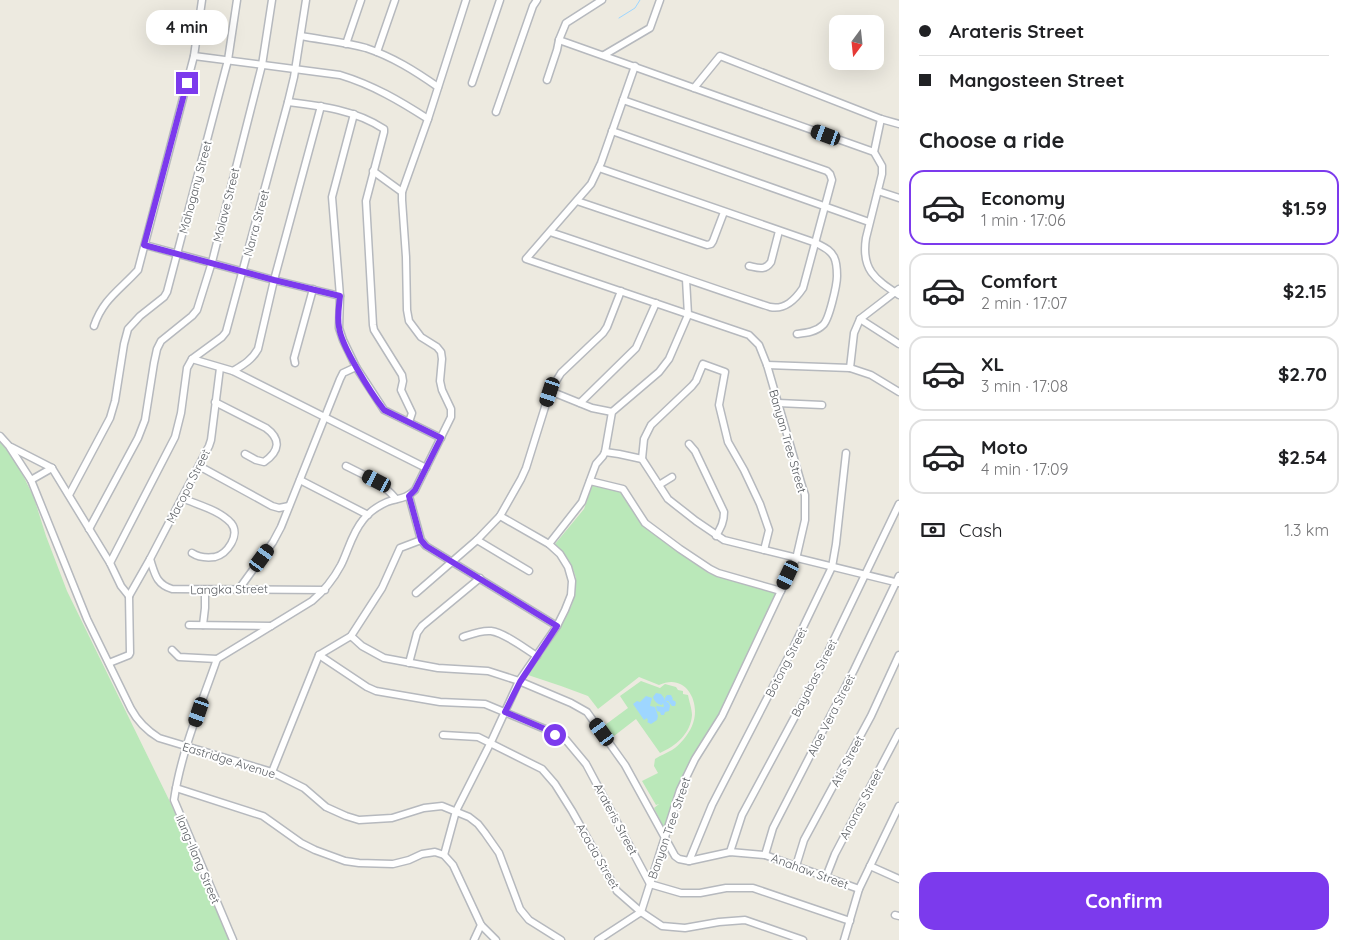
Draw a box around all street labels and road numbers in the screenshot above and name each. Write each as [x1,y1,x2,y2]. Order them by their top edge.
street label: Mahogany Street [175,139,215,235]
street label: Molave Street [210,166,242,244]
street label: Narra Street [240,188,272,258]
street label: Banyan Tree Street [766,388,810,494]
street label: Macopa Street [163,446,213,526]
street label: Langka Street [190,581,268,597]
street label: Botong Street [762,624,810,700]
street label: Bayabas Street [788,637,840,719]
street label: Aloe Vera Street [804,671,858,759]
street label: Atis Street [827,733,867,789]
street label: Eastridge Avenue [181,739,278,781]
street label: Anonas Street [836,766,886,842]
street label: Banyan Tree Street [645,775,693,881]
street label: Arateris Street [591,781,641,857]
street label: Ilang-Ilang Street [172,812,224,906]
street label: Acacia Street [573,820,623,892]
street label: Anahaw Street [769,850,851,892]

